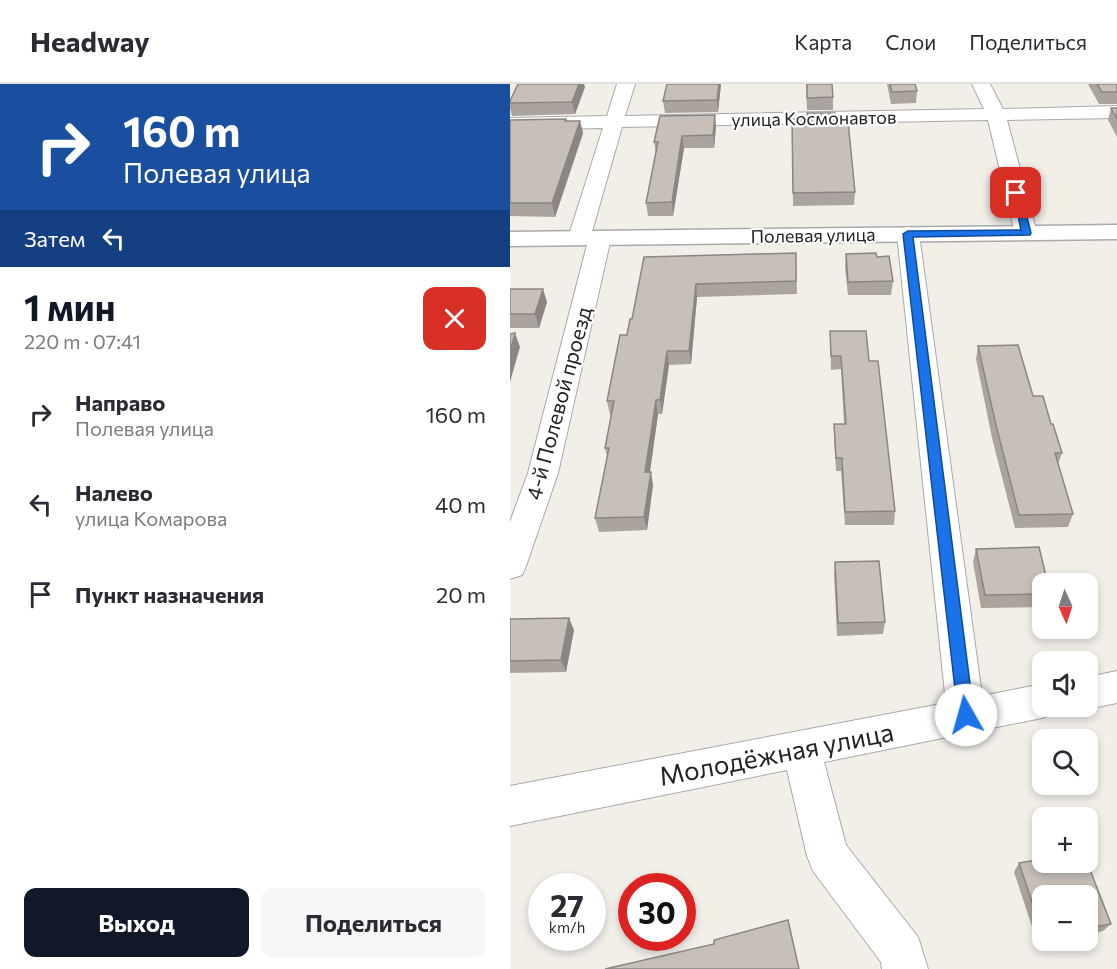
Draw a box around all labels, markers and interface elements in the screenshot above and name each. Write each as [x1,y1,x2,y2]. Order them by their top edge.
text: Headway [30,24,150,58]
text: Карта [794,29,852,54]
text: Слои [885,29,936,54]
text: Поделиться [969,29,1087,54]
text: 160 m [123,104,241,156]
street label: улица Космонавтов [731,106,897,130]
icon: right [24,108,102,186]
text: Полевая улица [123,156,310,189]
pin [990,167,1041,218]
icon: arrive [999,176,1032,209]
icon: left [97,222,130,255]
street label: Полевая улица [750,223,876,247]
text: Затем [24,225,85,252]
text: 1 мин [24,284,116,328]
button: close [423,287,486,350]
street label: 4-й Полевой проезд [520,304,596,502]
text: 220 m · 07:41 [24,329,141,353]
text: Направо [75,389,165,416]
icon: right [24,398,57,431]
text: 160 m [425,401,486,428]
text: Полевая улица [75,416,214,440]
text: Налево [75,479,153,506]
icon: left [24,488,57,521]
text: 40 m [435,491,486,518]
text: улица Комарова [75,506,227,530]
north arrow [1032,573,1098,639]
map controls [1032,573,1098,951]
icon: arrive [24,578,57,611]
text: Пункт назначения [75,581,264,608]
text: 20 m [436,581,486,608]
button: sound [1032,651,1098,717]
position arrow [934,683,998,747]
street label: Молодёжная улица [656,715,896,791]
button: search [1032,729,1098,795]
button: + [1032,807,1098,873]
speed limit sign: 30 [618,873,696,951]
button: − [1032,885,1098,951]
text: 27 [550,886,584,923]
button: Выход [24,888,249,957]
button: Поделиться [261,888,486,957]
text: km/h [549,918,585,936]

